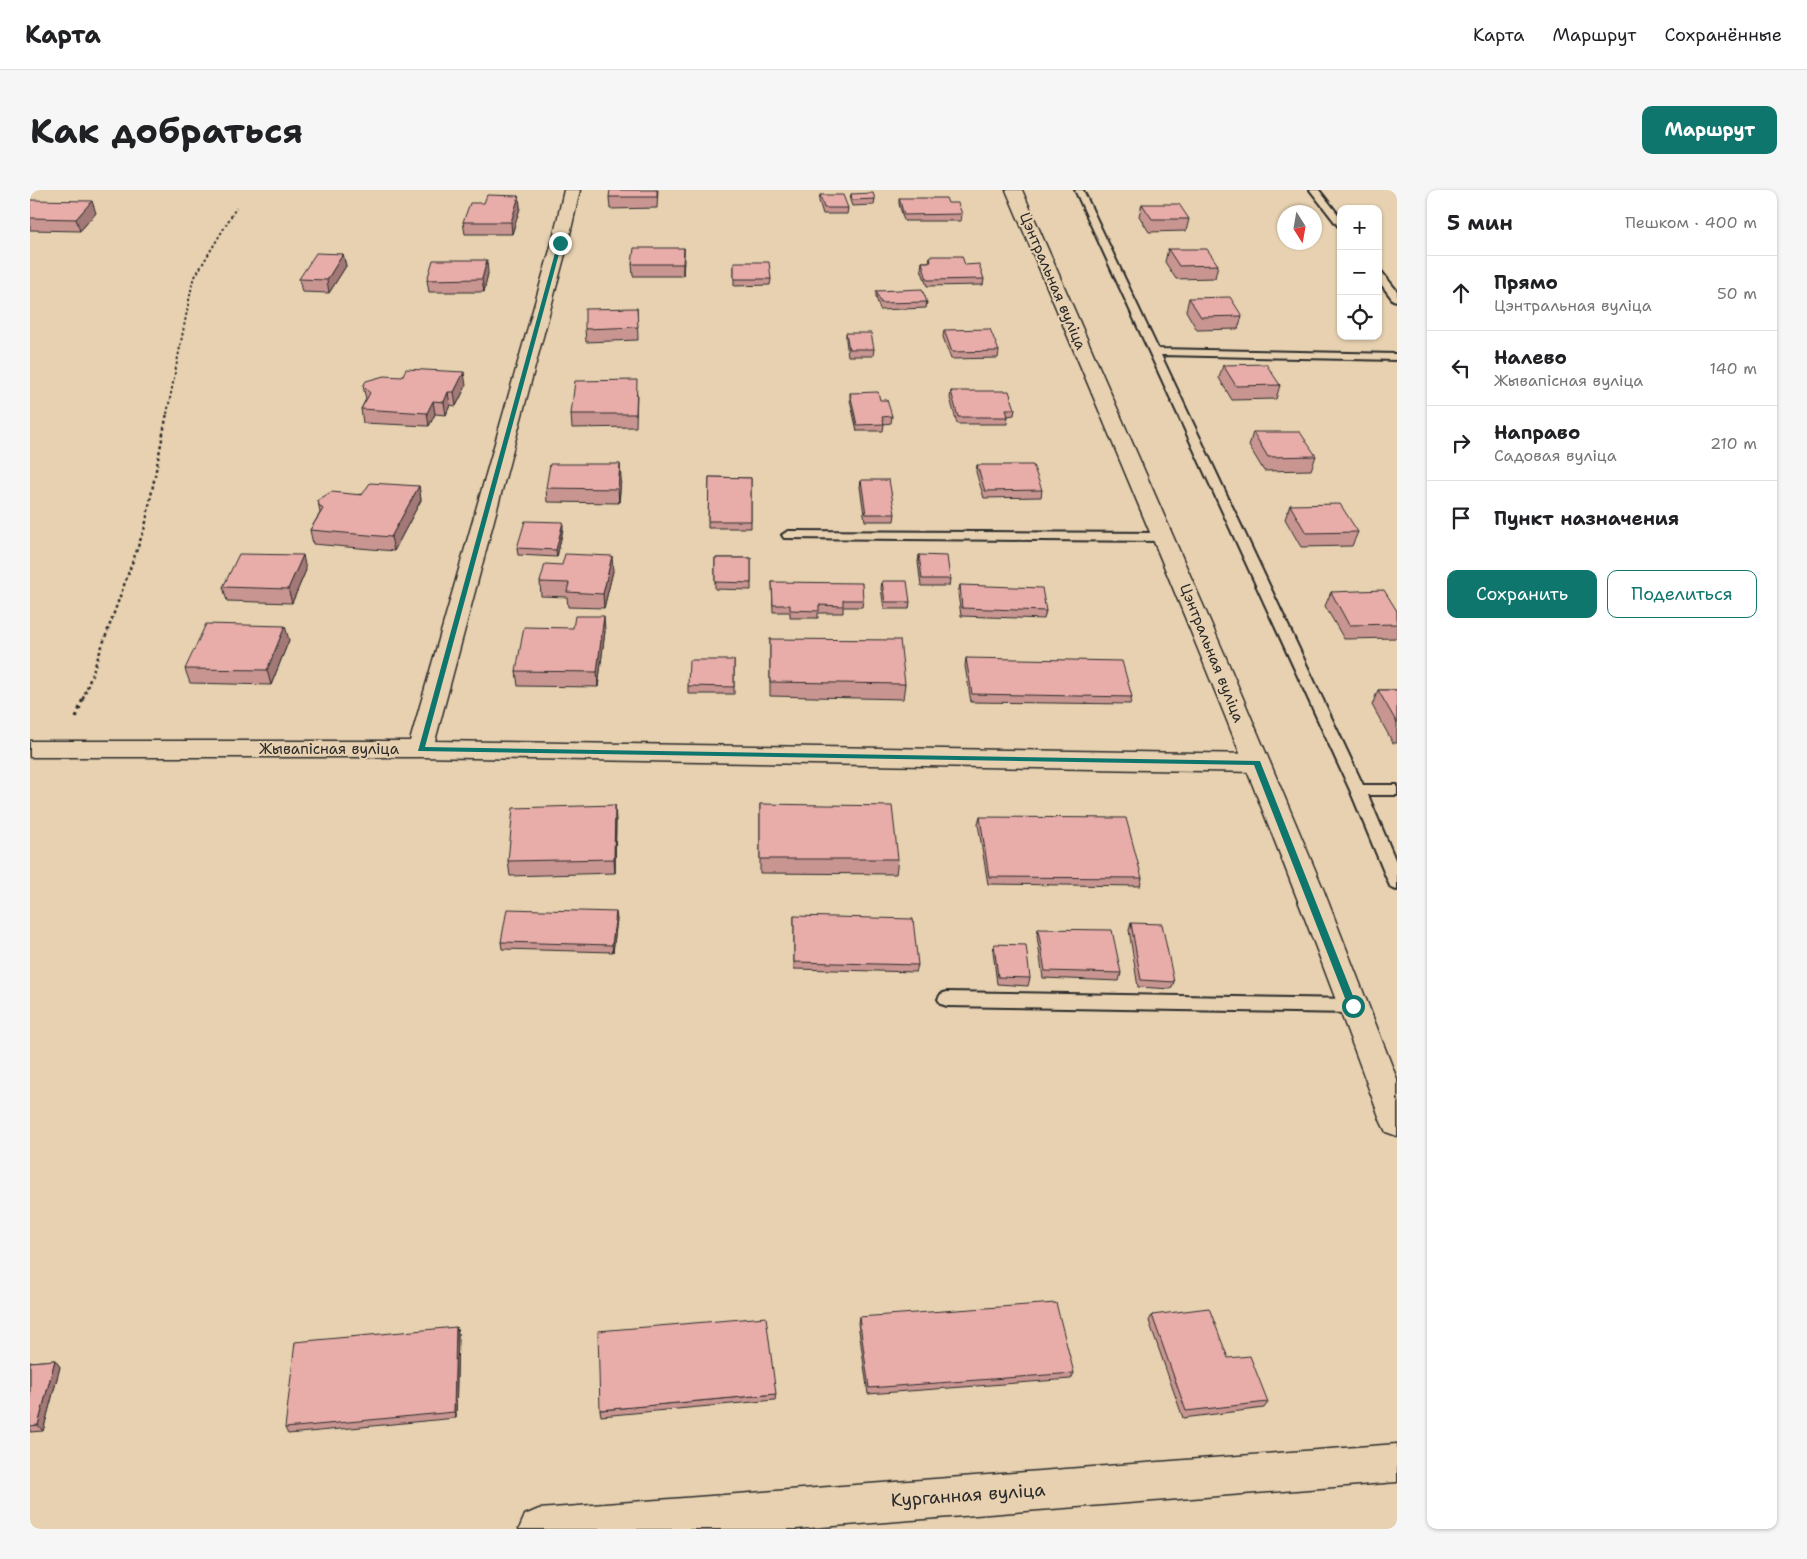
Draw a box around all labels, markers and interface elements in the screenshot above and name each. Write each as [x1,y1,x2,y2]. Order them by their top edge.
text: Карта [25,19,101,51]
text: Карта [1473,23,1524,47]
text: Маршрут [1552,23,1636,47]
text: Сохранённые [1664,23,1782,47]
button: Маршрут [1642,106,1777,154]
text: Как добраться [30,107,303,154]
north arrow [1277,205,1322,250]
map controls [1337,205,1382,340]
button: + [1337,205,1382,250]
street label: Цэнтральная вуліца [1015,209,1091,354]
text: 5 мин [1447,209,1513,237]
text: Пешком · 400 m [1625,212,1757,233]
route end [549,232,572,255]
button: − [1337,250,1382,295]
text: Прямо [1494,270,1558,295]
icon: ahead [1447,279,1475,307]
text: 50 m [1717,283,1757,304]
button: locate [1337,295,1382,340]
text: Цэнтральная вуліца [1494,295,1652,316]
text: Налево [1494,345,1567,370]
icon: left [1447,354,1475,382]
text: 140 m [1710,358,1757,379]
text: Жывапісная вуліца [1494,370,1643,391]
text: Направо [1494,420,1580,445]
icon: right [1447,429,1475,457]
text: 210 m [1710,433,1757,454]
text: Садовая вуліца [1494,445,1617,466]
icon: arrive [1447,504,1475,532]
text: Пункт назначения [1494,506,1679,531]
button: Сохранить [1447,570,1597,618]
button: Поделиться [1607,570,1757,618]
street label: Цэнтральная вуліца [1175,581,1249,726]
street label: Жывапісная вуліца [259,739,400,759]
route start [1342,995,1365,1018]
street label: Курганная вуліца [890,1478,1046,1512]

